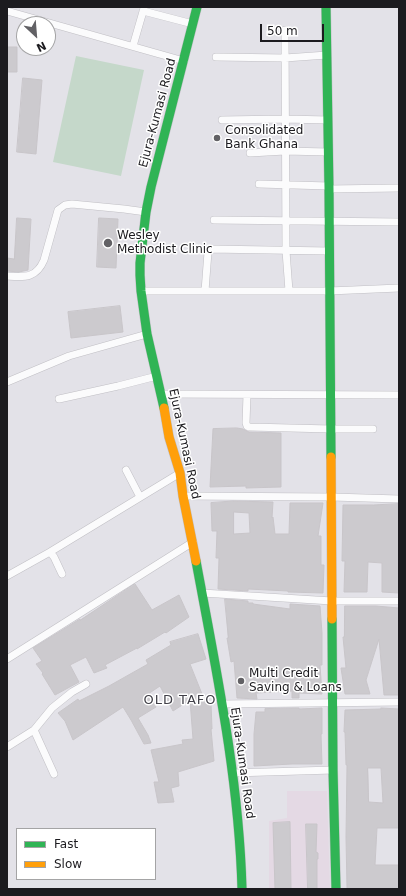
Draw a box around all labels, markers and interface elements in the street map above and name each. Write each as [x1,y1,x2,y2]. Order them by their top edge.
north arrow [16,16,56,56]
scale bar [262,16,326,42]
text: 50 m [267,24,298,38]
text: N [34,38,48,54]
street label: Ejura-Kumasi Road [136,57,180,169]
place label: Consolidated Bank Ghana [225,124,303,152]
marker: Consolidated Bank Ghana [212,133,222,143]
place label: Wesley Methodist Clinic [117,229,213,257]
marker: Wesley Methodist Clinic [102,237,114,249]
street label: Ejura-Kumasi Road [165,387,203,501]
place label: Multi Credit Saving & Loans [249,667,342,695]
marker: Multi Credit Saving & Loans [236,676,246,686]
district label: OLD TAFO [143,693,217,709]
street label: Ejura-Kumasi Road [227,706,257,820]
legend [16,828,156,880]
text: Fast [54,837,78,851]
text: Slow [54,857,82,871]

